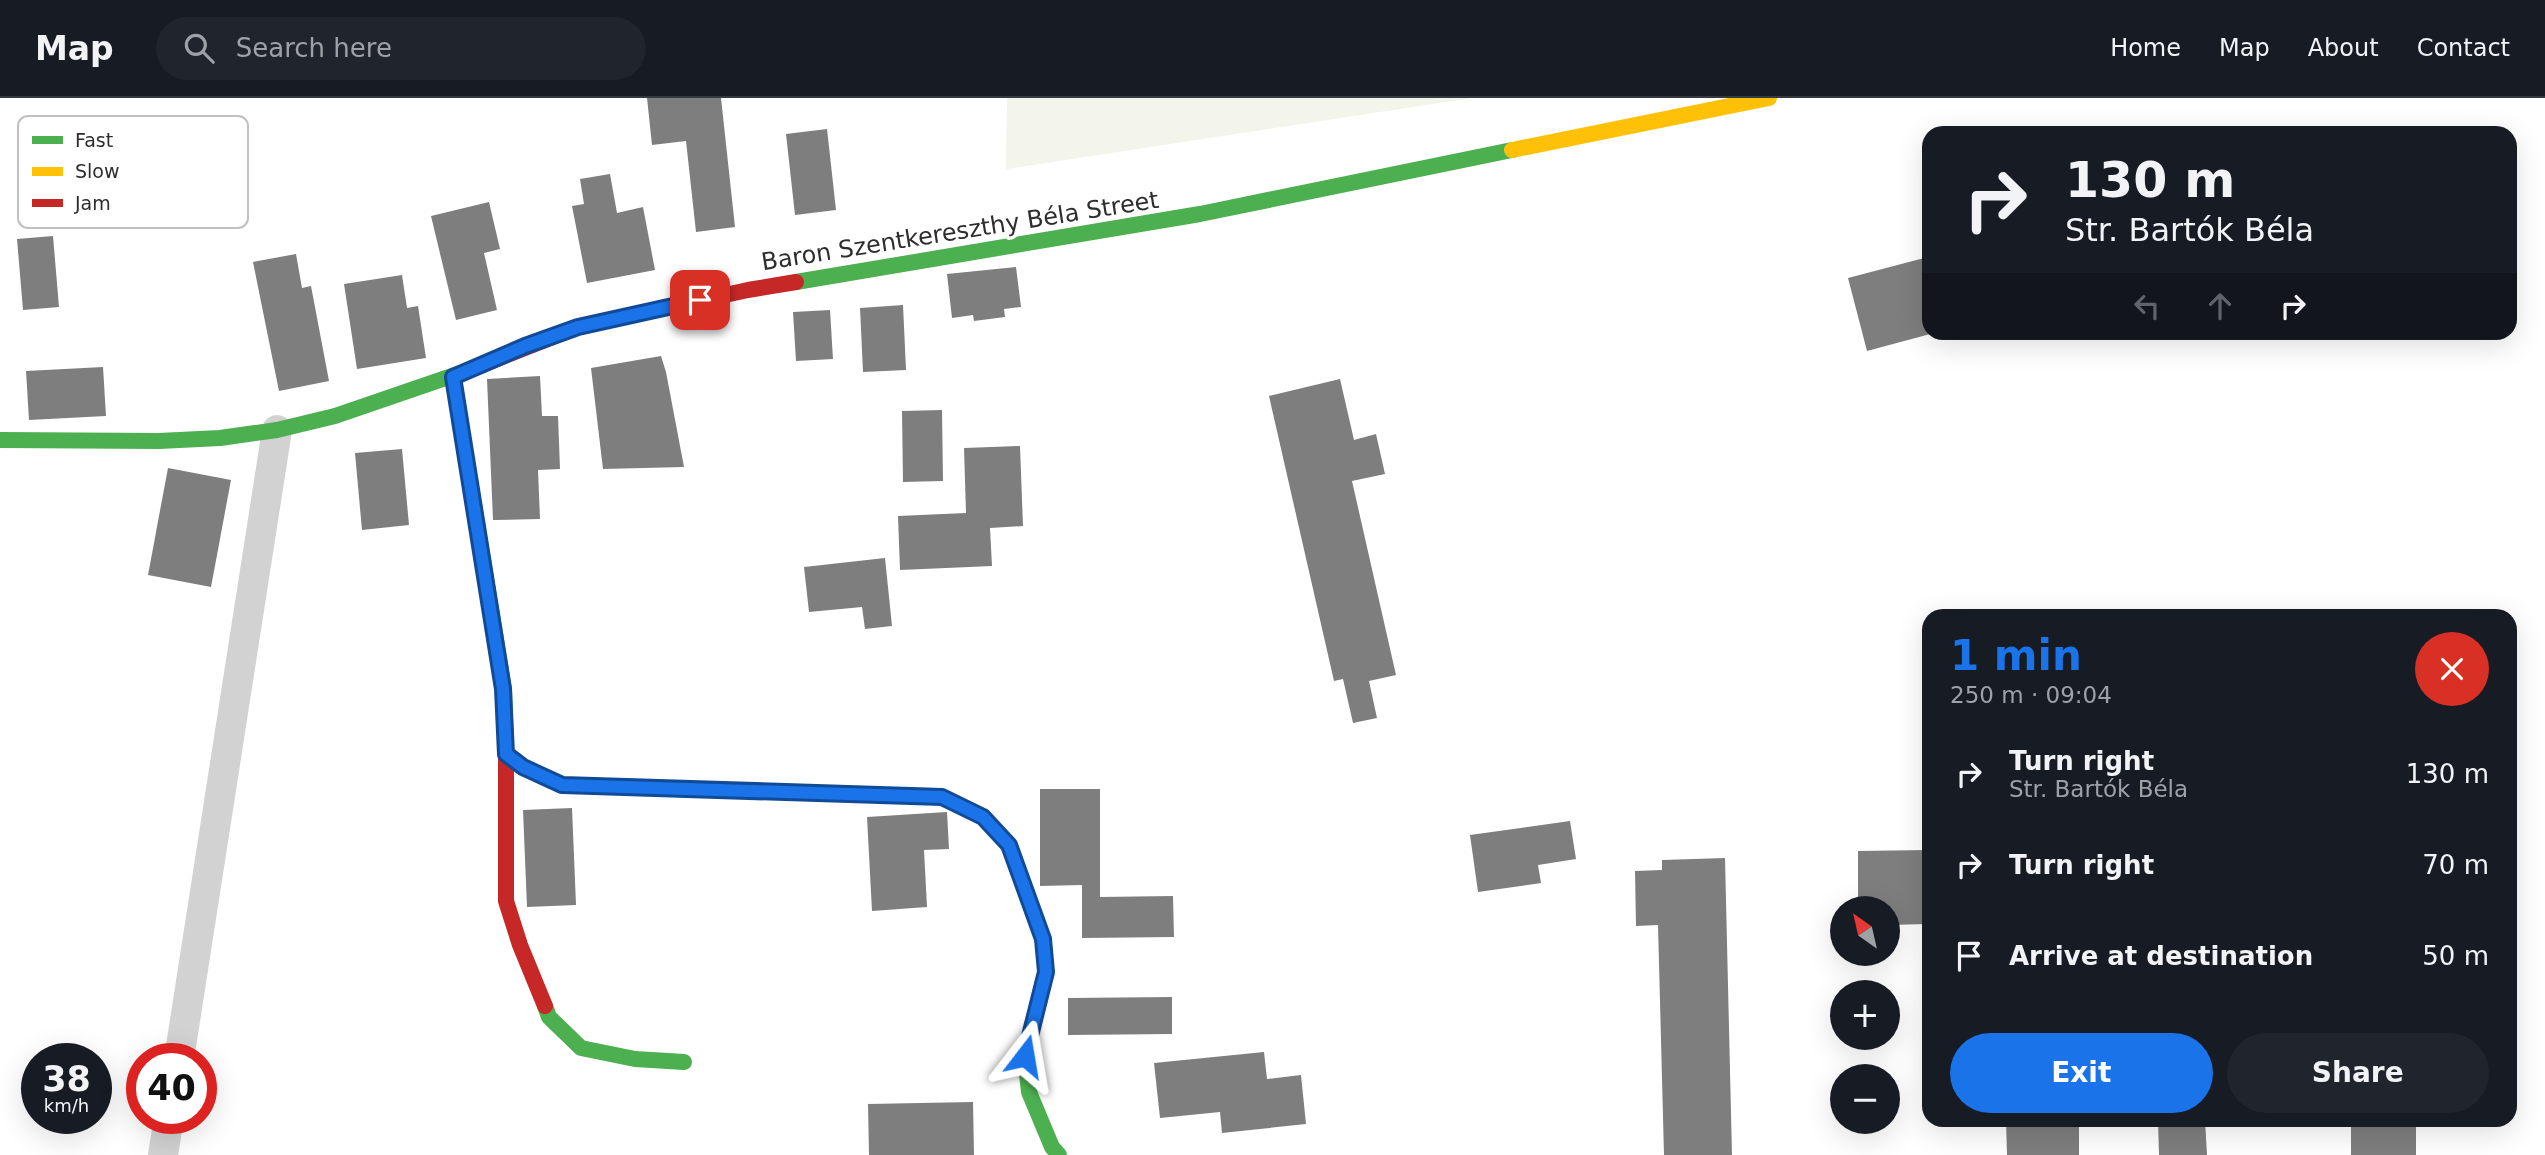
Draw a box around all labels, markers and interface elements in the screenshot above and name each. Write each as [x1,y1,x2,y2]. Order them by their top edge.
search box [156,17,646,80]
text: Map [35,29,114,68]
icon: search [180,29,218,67]
text: Search here [236,33,392,63]
text: Home [2110,34,2181,62]
text: Map [2219,34,2270,62]
text: About [2308,34,2379,62]
text: Contact [2417,34,2510,62]
legend [18,116,248,228]
text: Fast [75,129,113,151]
text: 130 m [2065,152,2235,209]
icon: right [1950,154,2041,245]
text: Slow [75,160,120,182]
street label: Baron Szentkereszthy Béla Street [759,186,1161,276]
text: Jam [74,192,111,214]
text: Str. Bartók Béla [2065,211,2314,249]
pin [670,270,730,330]
icon: arrive [681,281,719,319]
icon: left [2128,287,2166,325]
icon: ahead [2201,287,2239,325]
icon: right [2274,287,2312,325]
text: 1 min [1950,631,2082,680]
button: close [2415,632,2489,706]
text: 250 m · 09:04 [1950,682,2112,708]
text: Turn right [2009,746,2154,776]
icon: right [1950,755,1988,793]
text: 130 m [2406,759,2489,789]
text: Str. Bartók Béla [2009,776,2188,802]
icon: right [1950,846,1988,884]
text: Turn right [2009,850,2154,880]
text: 70 m [2422,850,2489,880]
north arrow [1830,896,1900,966]
map controls [1830,896,1900,1134]
icon: arrive [1950,937,1988,975]
text: Arrive at destination [2009,941,2313,971]
text: 50 m [2422,941,2489,971]
button: + [1830,980,1900,1050]
position arrow [988,1019,1062,1093]
button: Exit [1950,1033,2213,1113]
button: Share [2227,1033,2489,1113]
speed limit sign: 40 [126,1043,217,1134]
text: 38 [42,1059,91,1099]
button: − [1830,1064,1900,1134]
text: km/h [44,1095,89,1116]

